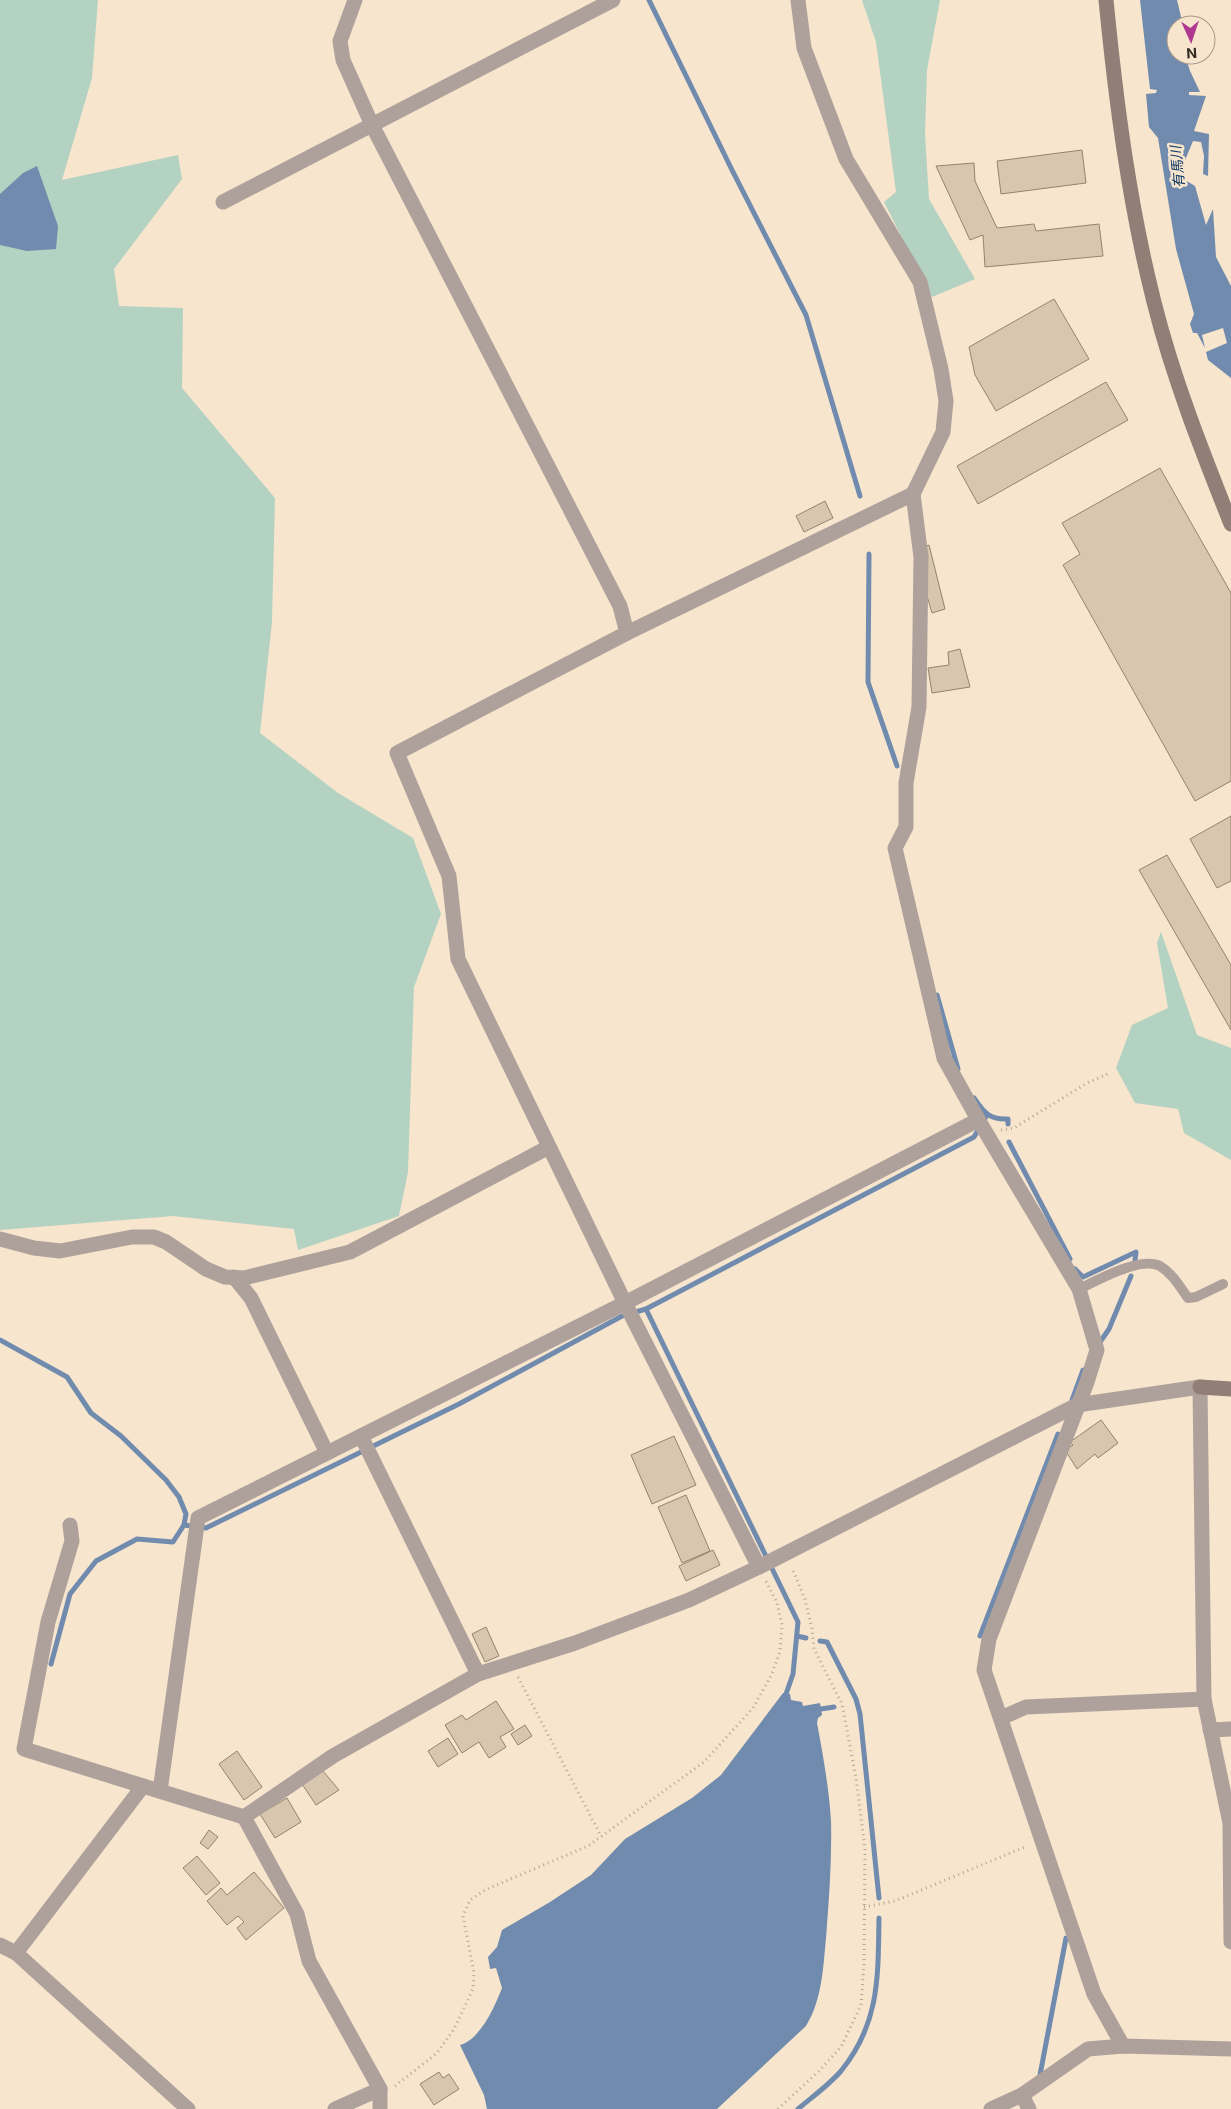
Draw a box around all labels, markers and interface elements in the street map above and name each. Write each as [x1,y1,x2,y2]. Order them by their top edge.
north arrow [1166,15,1216,65]
text: N [1186,45,1197,62]
water label: 有馬川 [1167,143,1187,189]

